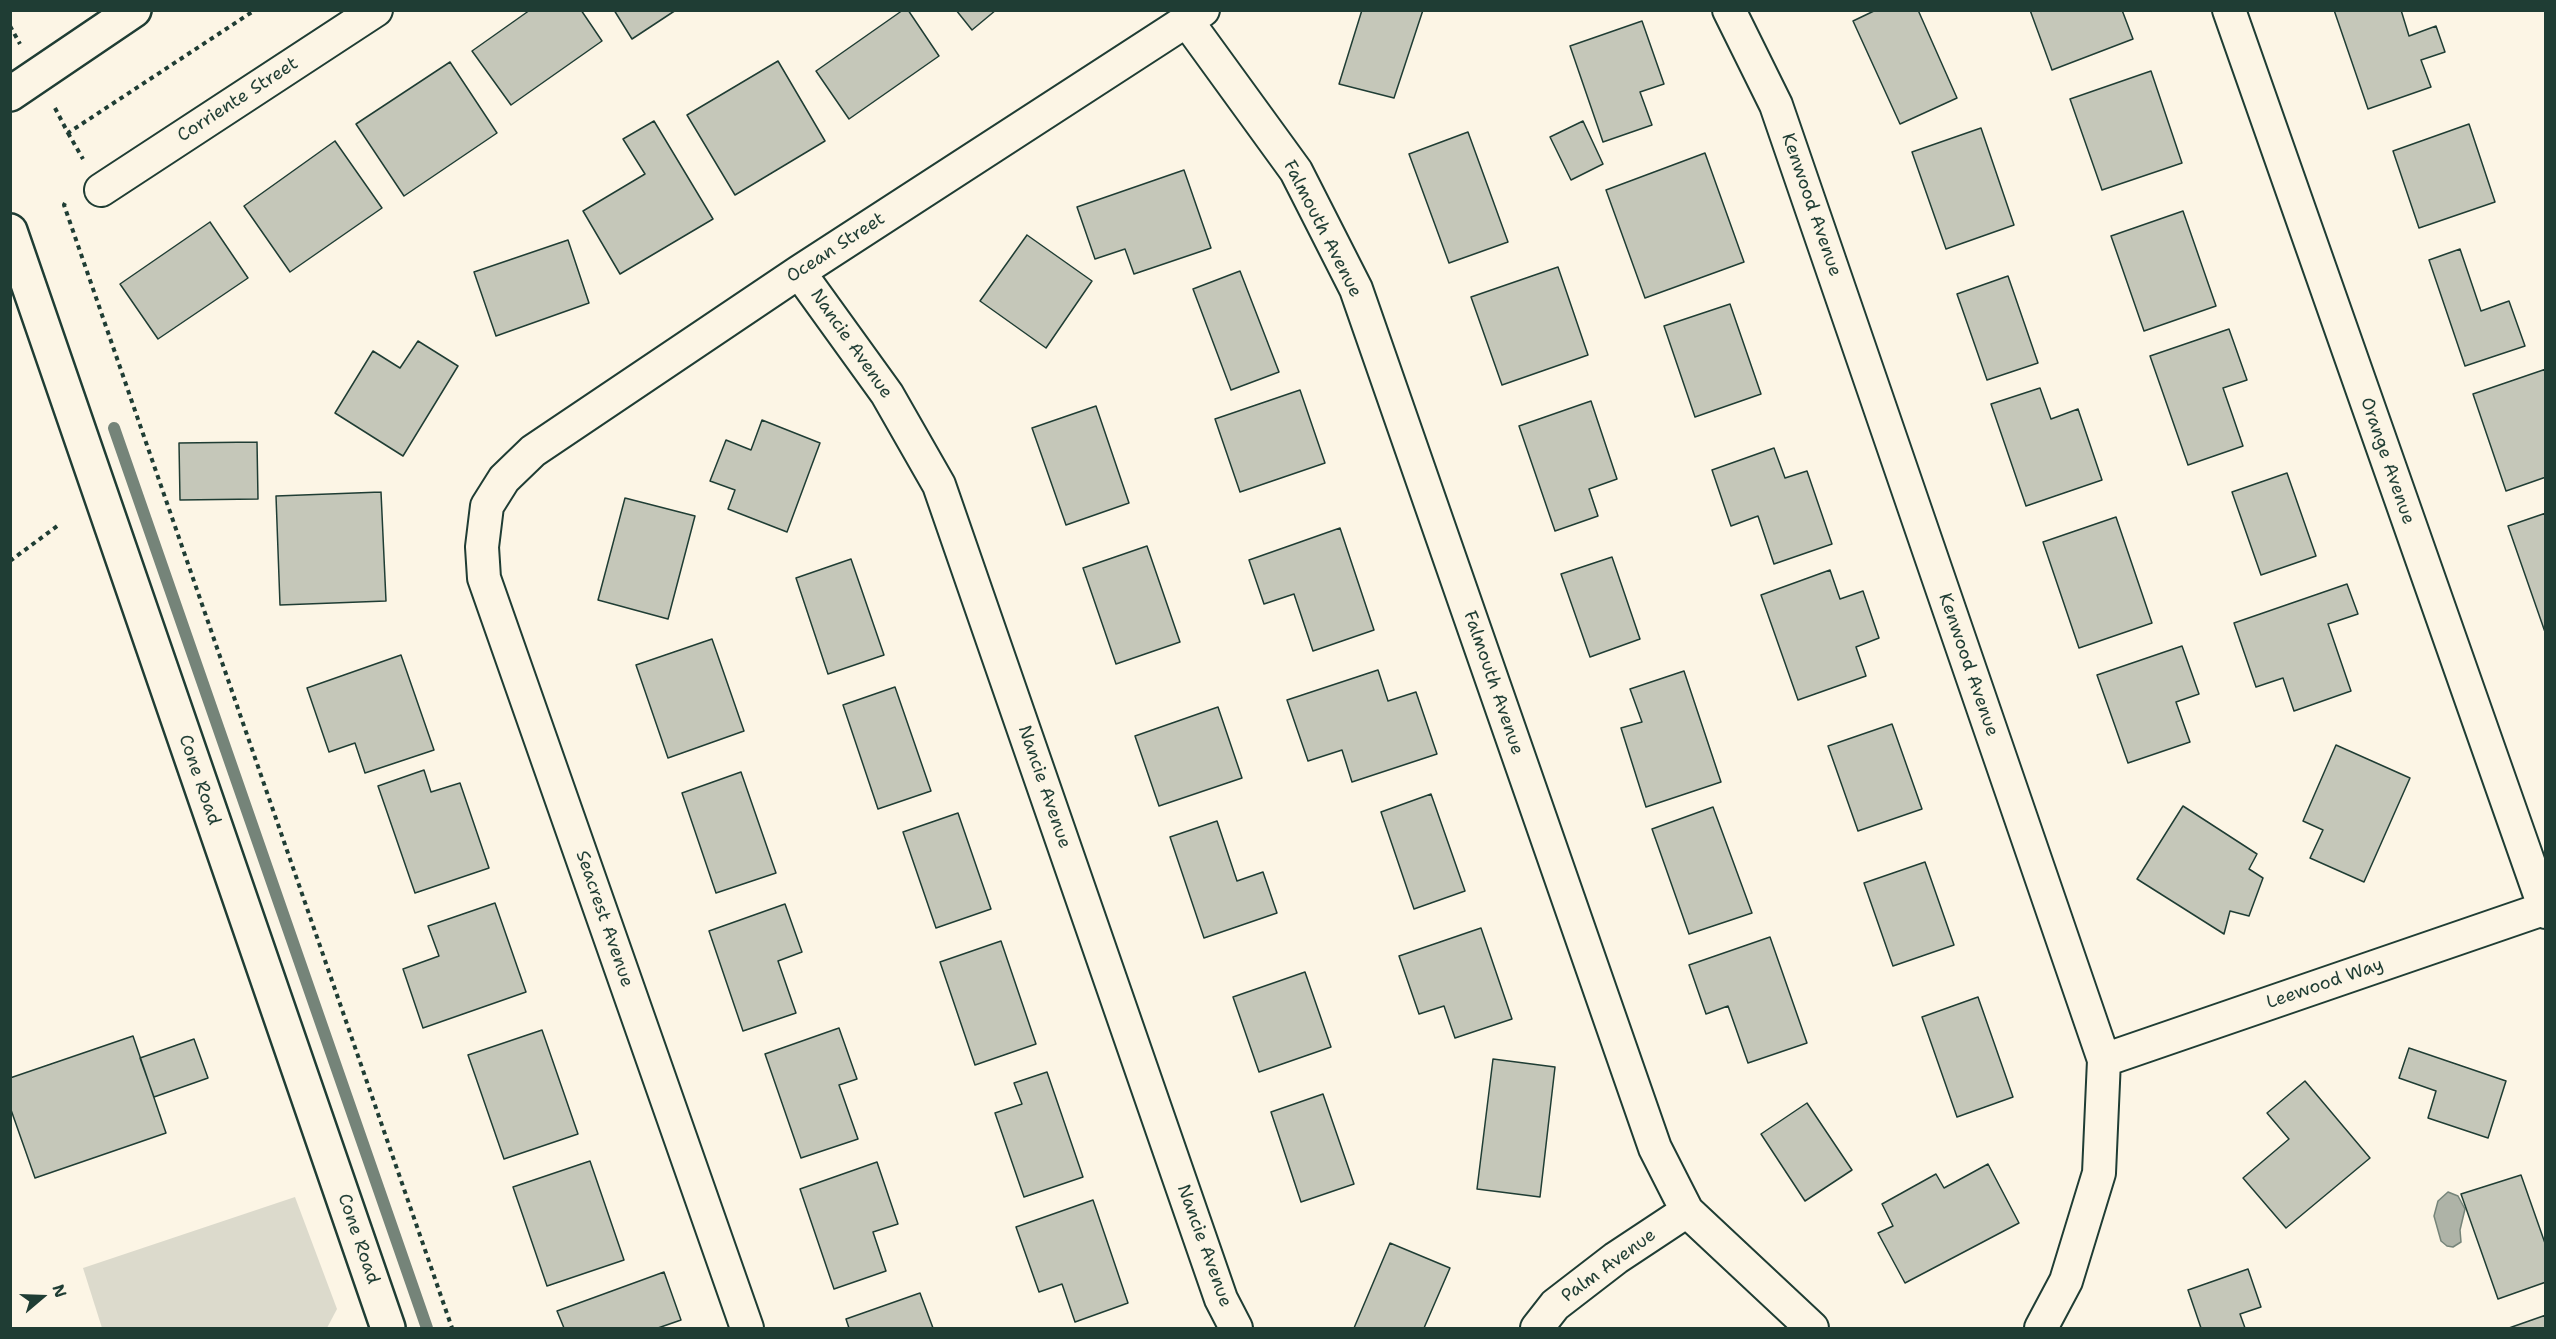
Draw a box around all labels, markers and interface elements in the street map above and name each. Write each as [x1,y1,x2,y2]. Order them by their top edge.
street label: Corriente Street [174,53,302,147]
street label: Kenwood Avenue [1776,131,1846,279]
street label: Falmouth Avenue [1278,157,1366,301]
street label: Ocean Street [783,208,889,288]
street label: Nancie Avenue [805,285,897,403]
street label: Orange Avenue [2355,395,2419,527]
street label: Kenwood Avenue [1933,591,2003,739]
street label: Falmouth Avenue [1458,608,1528,758]
street label: Nancie Avenue [1013,723,1075,851]
street label: Cone Road [173,732,225,828]
street label: Seacrest Avenue [571,848,637,990]
street label: Leewood Way [2264,954,2386,1014]
street label: Nancie Avenue [1172,1182,1236,1310]
street label: Cone Road [332,1191,384,1287]
street label: Palm Avenue [1558,1225,1660,1307]
north arrow [12,1267,72,1327]
text: N [47,1282,71,1300]

